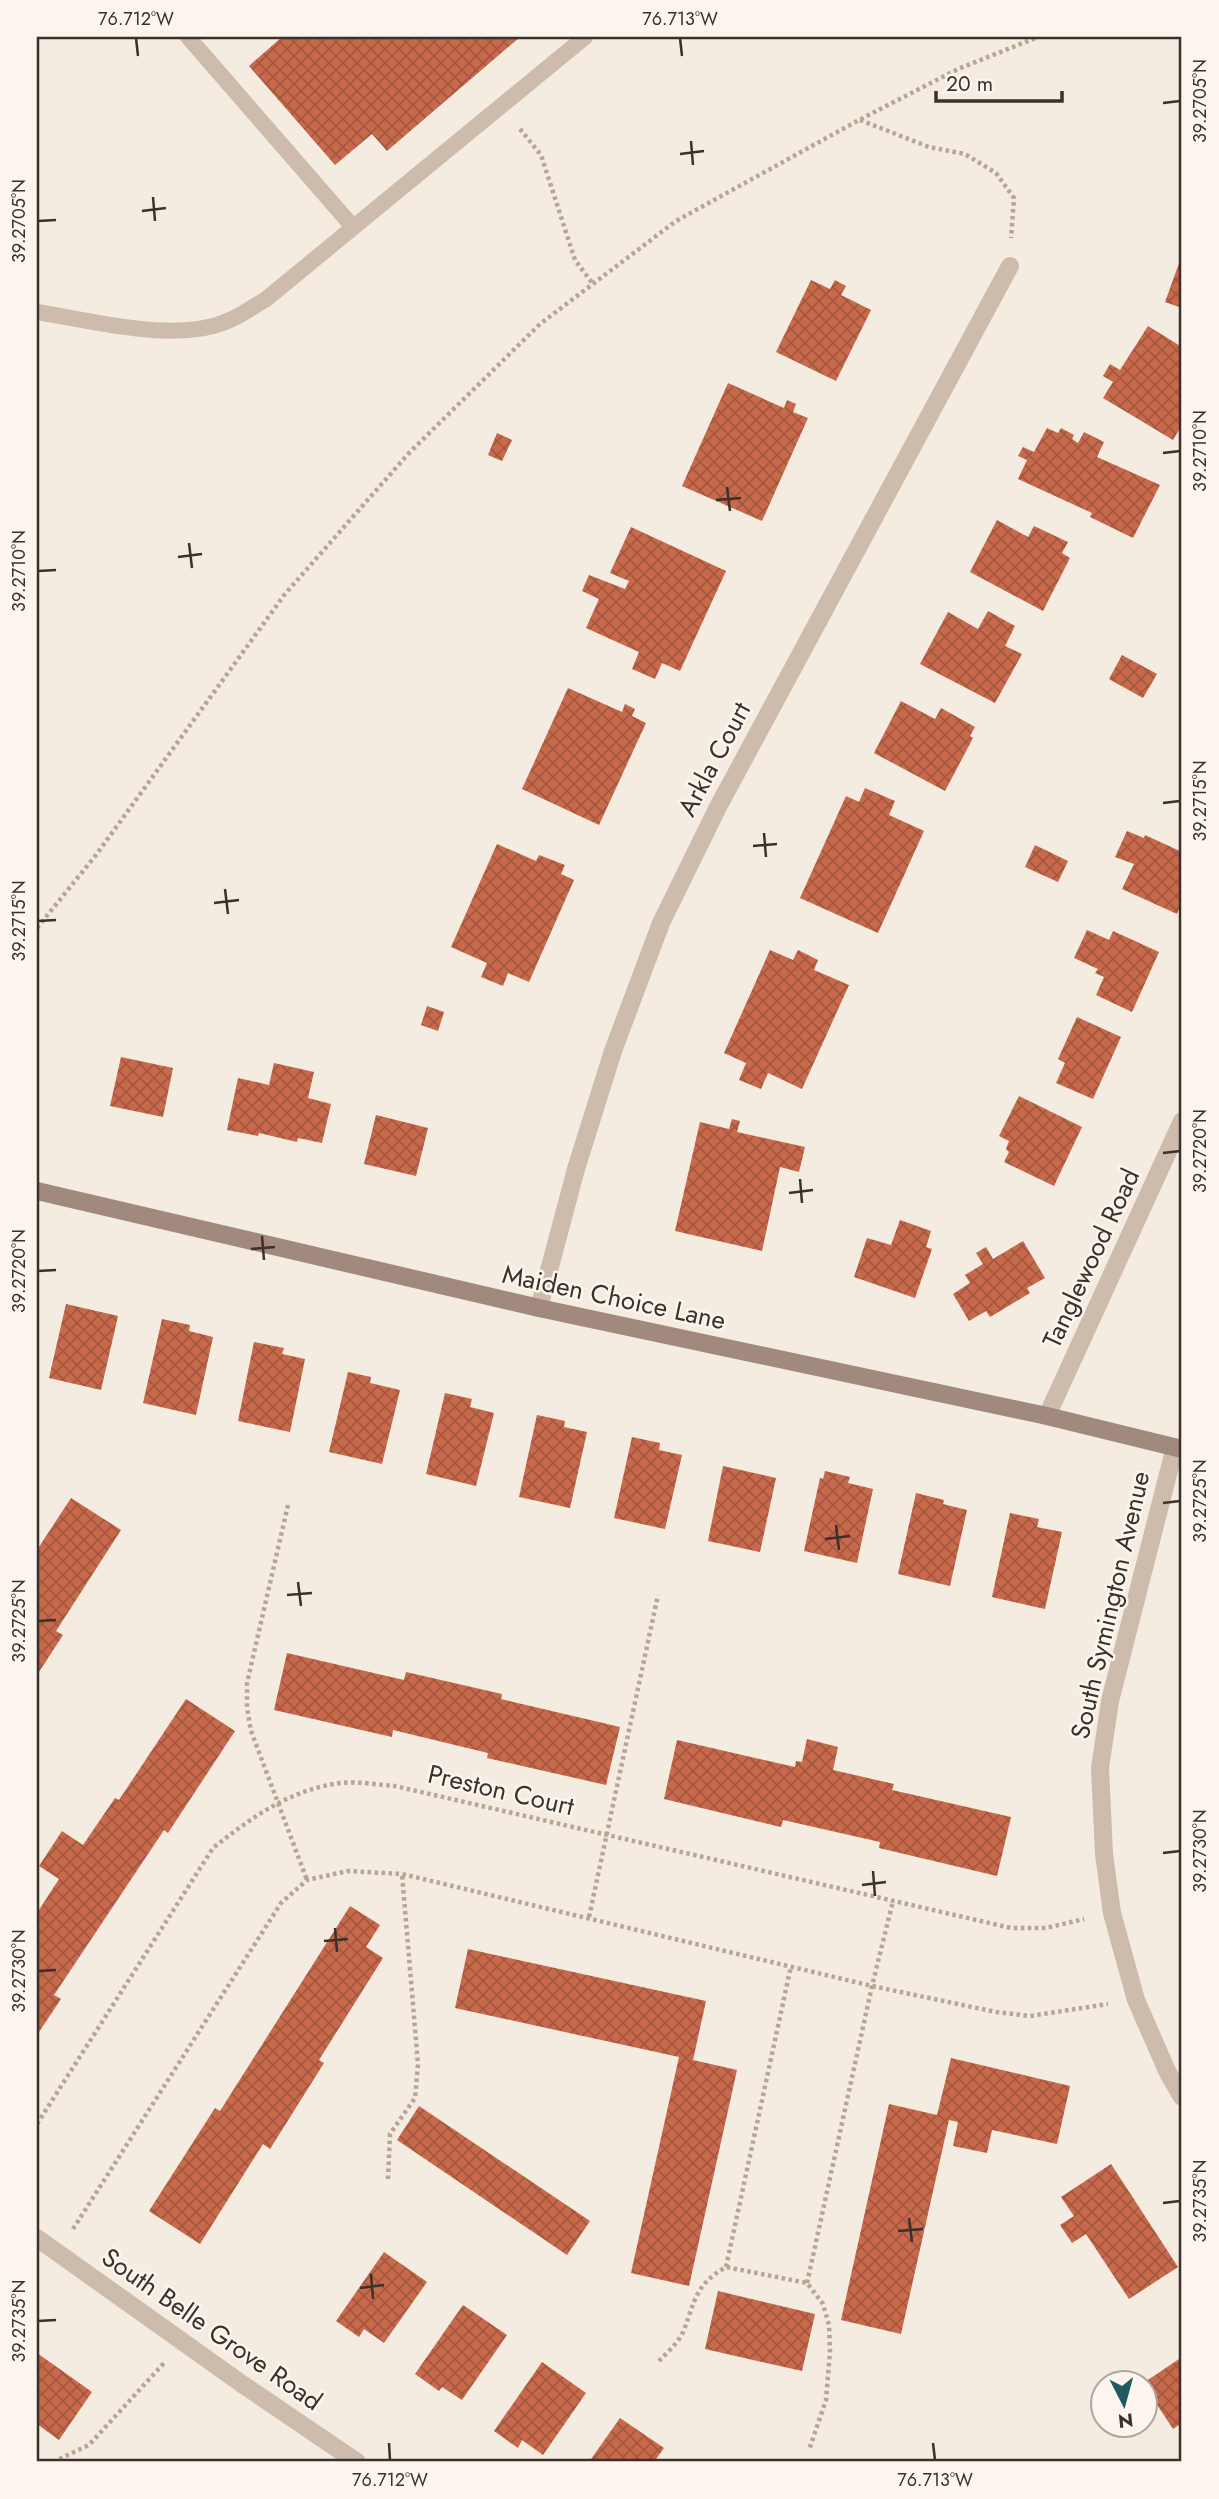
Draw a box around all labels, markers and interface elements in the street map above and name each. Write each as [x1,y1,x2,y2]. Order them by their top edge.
text: 76.712°W [98,6,174,32]
text: 76.713°W [642,6,718,32]
text: 39.2705°N [1187,59,1213,143]
scale bar [936,60,1062,104]
text: 20 m [946,69,993,99]
text: 39.2705°N [6,179,32,263]
text: 39.2710°N [1187,410,1213,492]
text: 39.2710°N [6,530,32,612]
street label: Arkla Court [668,694,760,823]
text: 39.2715°N [1187,760,1213,842]
text: 39.2715°N [6,880,32,962]
text: 39.2720°N [1187,1109,1213,1193]
street label: Tanglewood Road [1033,1162,1149,1354]
text: 39.2720°N [6,1229,32,1313]
street label: Maiden Choice Lane [499,1255,729,1339]
text: 39.2725°N [1187,1459,1213,1543]
street label: South Symington Avenue [1061,1467,1159,1743]
text: 39.2725°N [6,1579,32,1663]
street label: Preston Court [424,1755,579,1825]
text: 39.2730°N [1187,1809,1213,1893]
text: 39.2730°N [6,1929,32,2013]
text: 39.2735°N [1187,2160,1213,2242]
street label: South Belle Grove Road [94,2238,330,2420]
text: 39.2735°N [6,2280,32,2362]
north arrow [1090,2370,1160,2440]
text: N [1117,2406,1135,2435]
text: 76.712°W [352,2467,428,2493]
text: 76.713°W [897,2467,973,2493]

